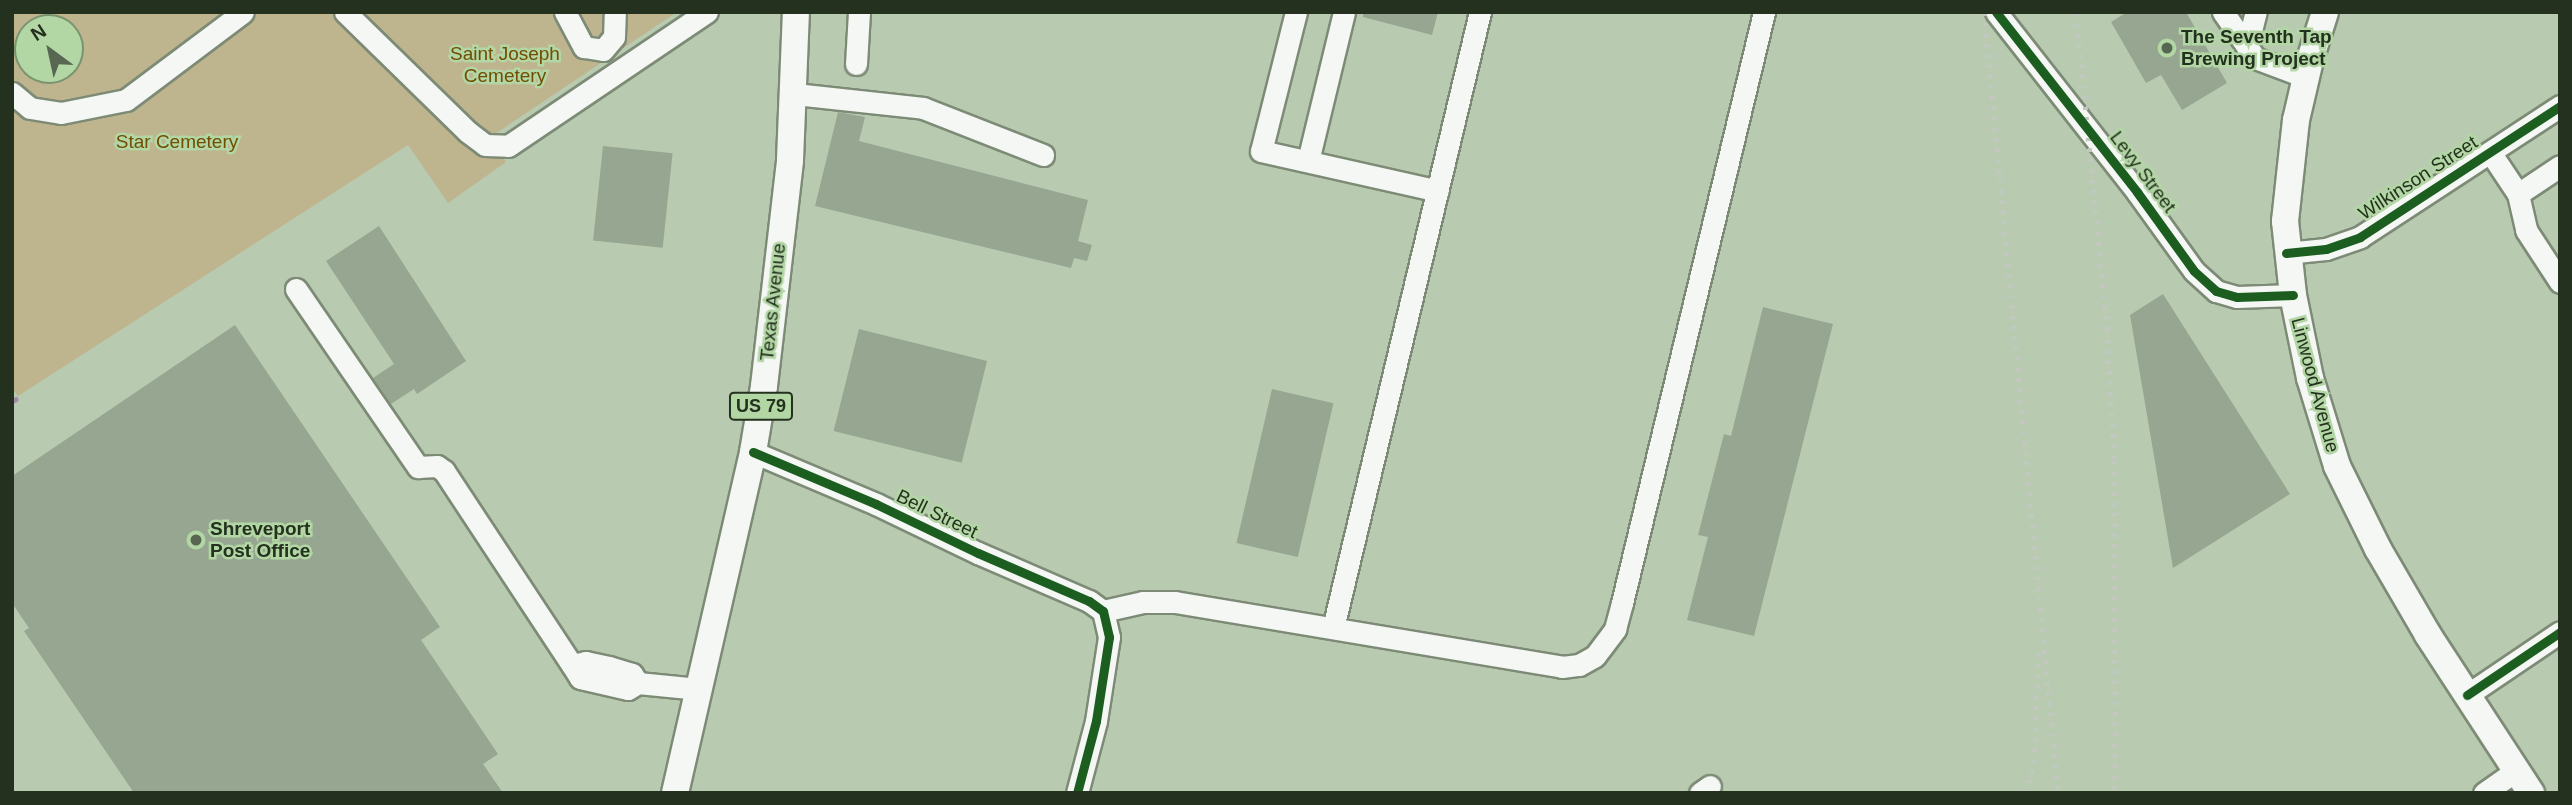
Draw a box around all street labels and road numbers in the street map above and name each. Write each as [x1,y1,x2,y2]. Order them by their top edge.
street label: Levy Street [2105,127,2181,217]
street label: Wilkinson Street [2354,131,2482,225]
street label: Texas Avenue [755,242,791,362]
street label: Linwood Avenue [2286,314,2344,456]
road number: US 79 [728,392,794,420]
street label: Bell Street [893,485,981,543]

